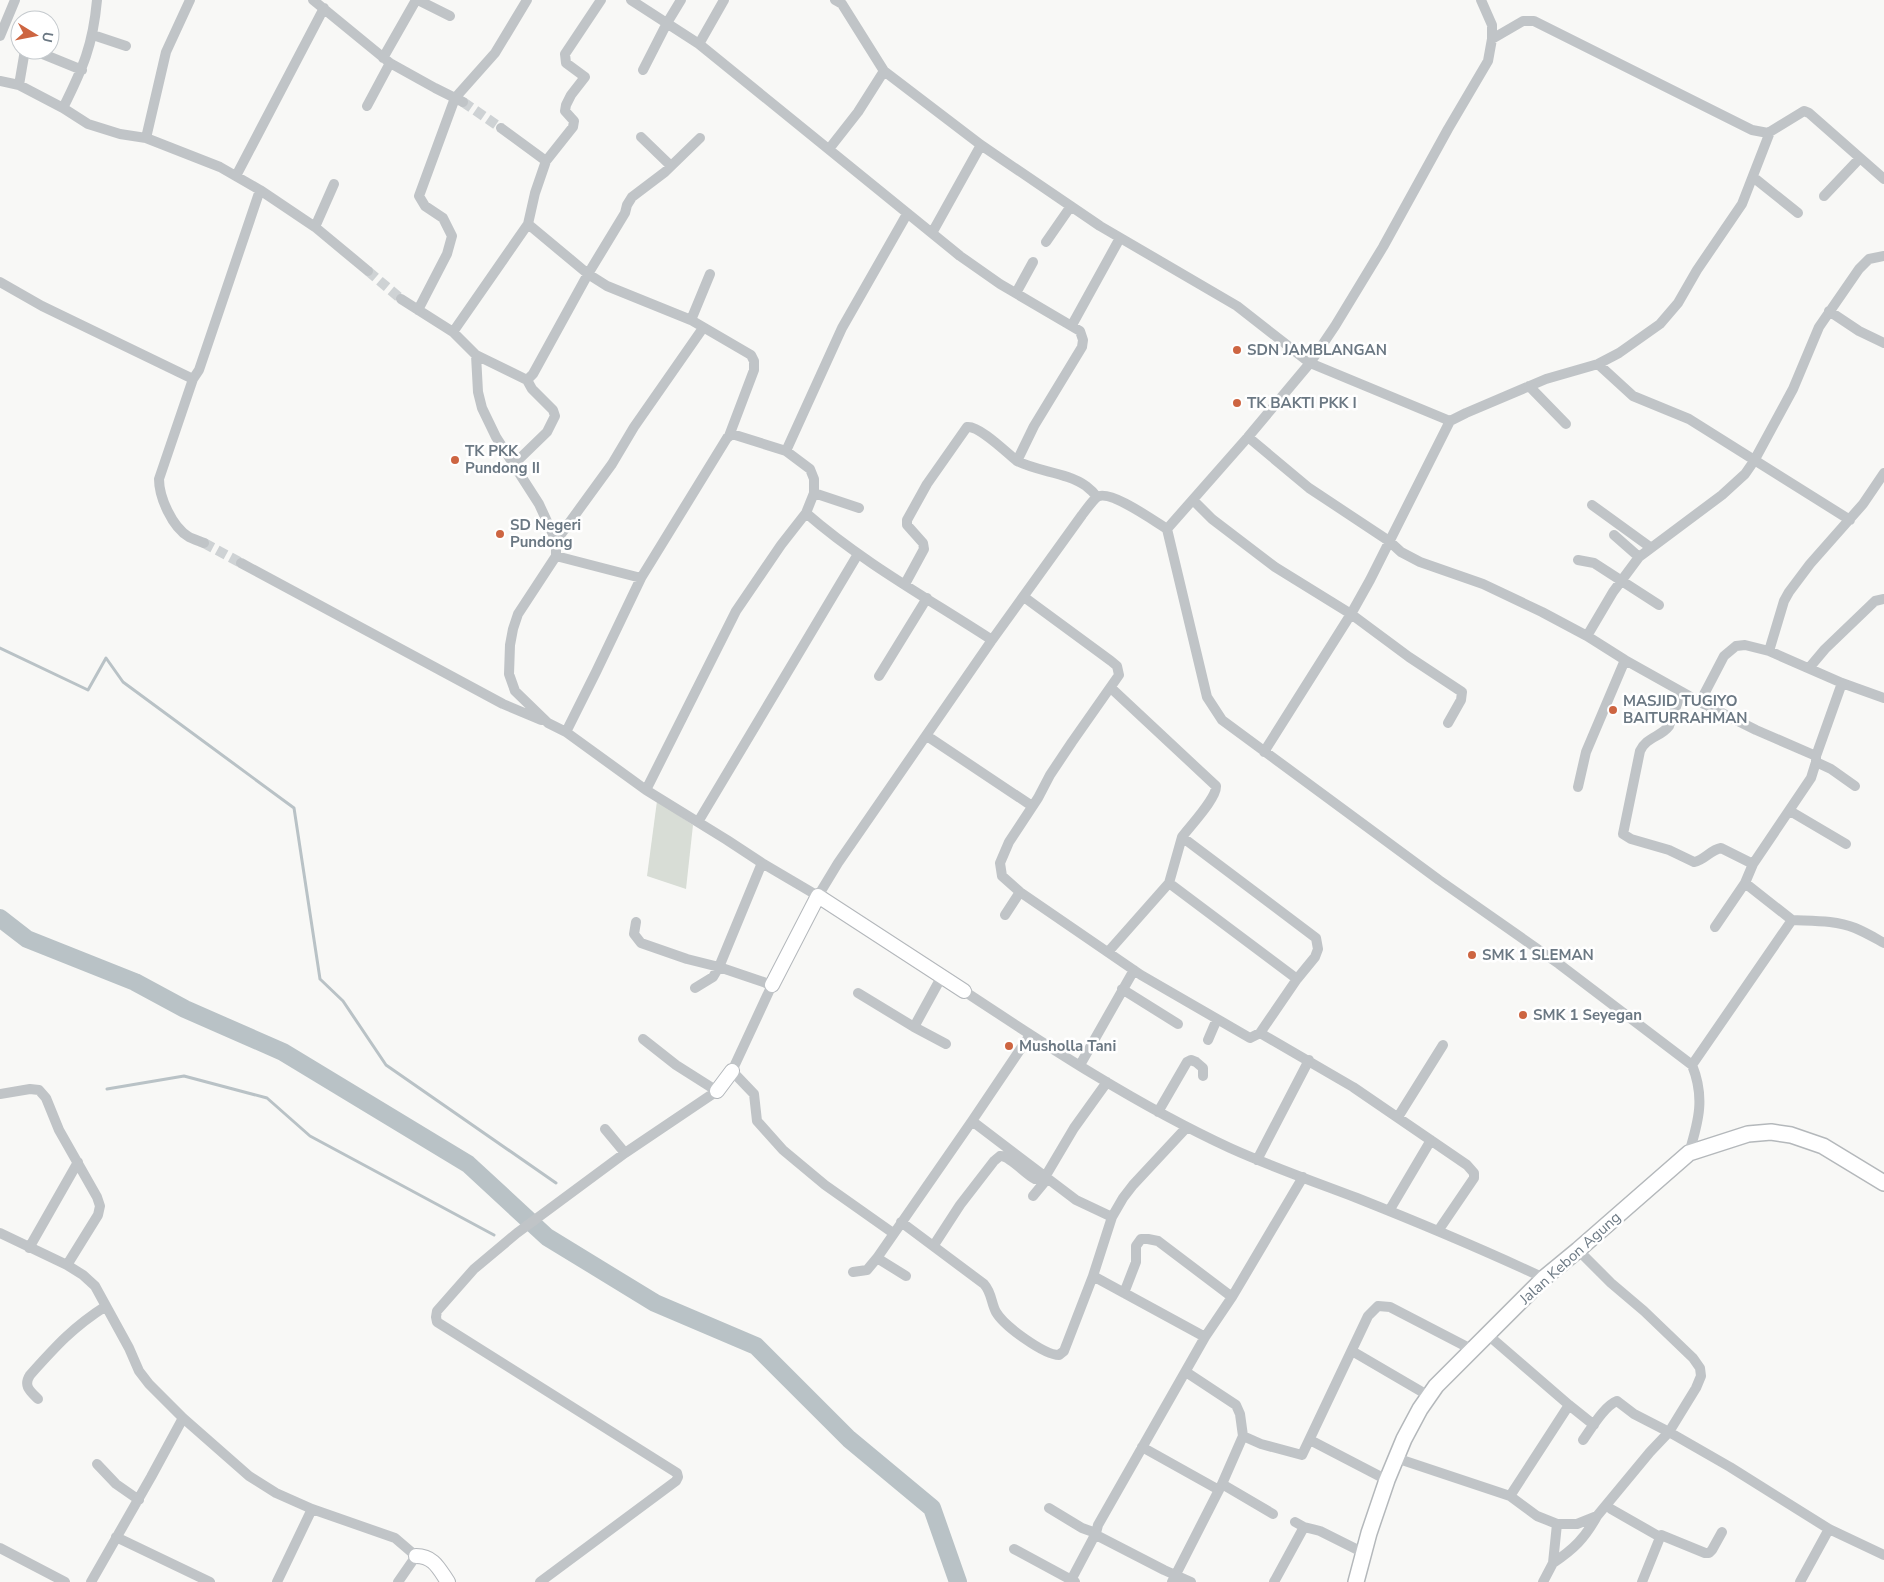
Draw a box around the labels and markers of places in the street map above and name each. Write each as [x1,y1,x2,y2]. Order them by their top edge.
place label: SDN JAMBLANGAN [1247,340,1387,360]
marker: SDN JAMBLANGAN [1231,344,1243,356]
place label: TK BAKTI PKK I [1247,393,1357,413]
marker: TK BAKTI PKK I [1231,397,1243,409]
place label: TK PKK Pundong II [465,441,540,478]
marker: TK PKK Pundong II [449,454,461,466]
place label: SD Negeri Pundong [510,515,581,552]
marker: SD Negeri Pundong [494,528,506,540]
place label: MASJID TUGIYO BAITURRAHMAN [1623,691,1748,728]
marker: MASJID TUGIYO BAITURRAHMAN [1607,704,1619,716]
place label: SMK 1 SLEMAN [1482,945,1594,965]
marker: SMK 1 SLEMAN [1466,949,1478,961]
place label: SMK 1 Seyegan [1533,1005,1642,1025]
marker: SMK 1 Seyegan [1517,1009,1529,1021]
place label: Musholla Tani [1019,1036,1116,1056]
marker: Musholla Tani [1003,1040,1015,1052]

